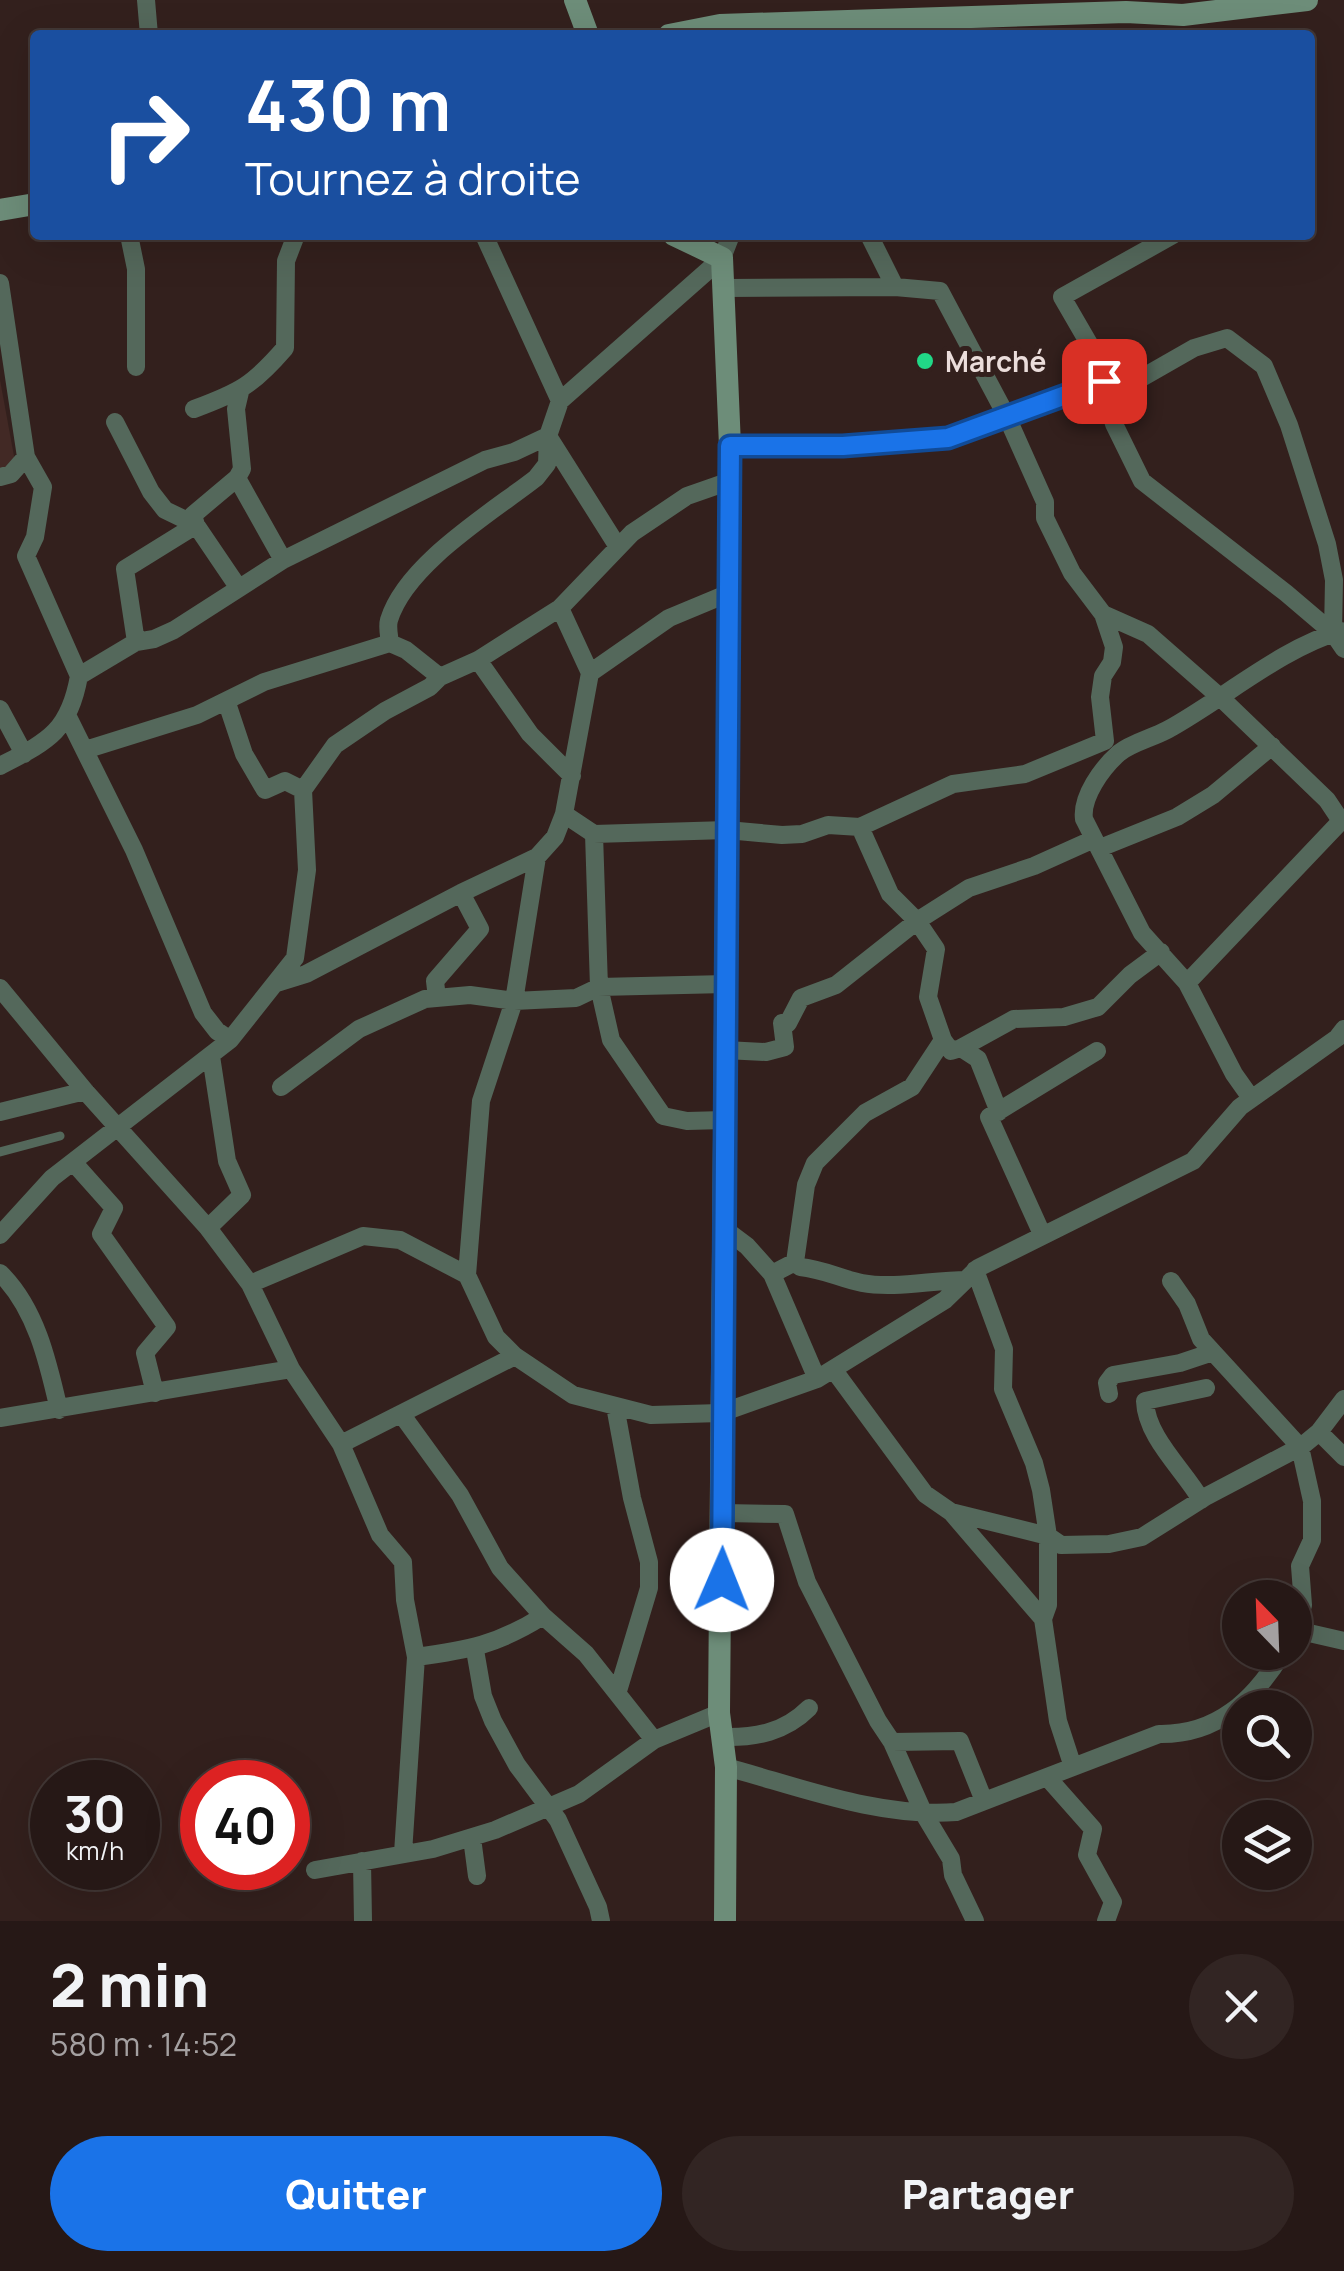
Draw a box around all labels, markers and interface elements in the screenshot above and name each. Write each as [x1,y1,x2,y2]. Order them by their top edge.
text: 430 m [245,56,451,152]
icon: right [80,70,210,200]
text: Tournez à droite [245,147,581,209]
pin [1062,339,1147,424]
place label: Marché [945,342,1046,380]
marker: Marché [914,350,936,372]
icon: arrive [1077,354,1132,409]
position arrow [670,1528,774,1632]
north arrow [1222,1580,1312,1670]
map controls [1222,1580,1312,1890]
button: search [1222,1690,1312,1780]
speed limit sign: 40 [180,1760,310,1890]
text: 30 [64,1779,126,1847]
button: layers [1222,1800,1312,1890]
text: km/h [66,1833,124,1868]
text: 2 min [50,1943,209,2025]
button: close [1189,1954,1294,2059]
text: 580 m · 14:52 [50,2022,237,2066]
button: Quitter [50,2136,662,2251]
button: Partager [682,2136,1294,2251]

